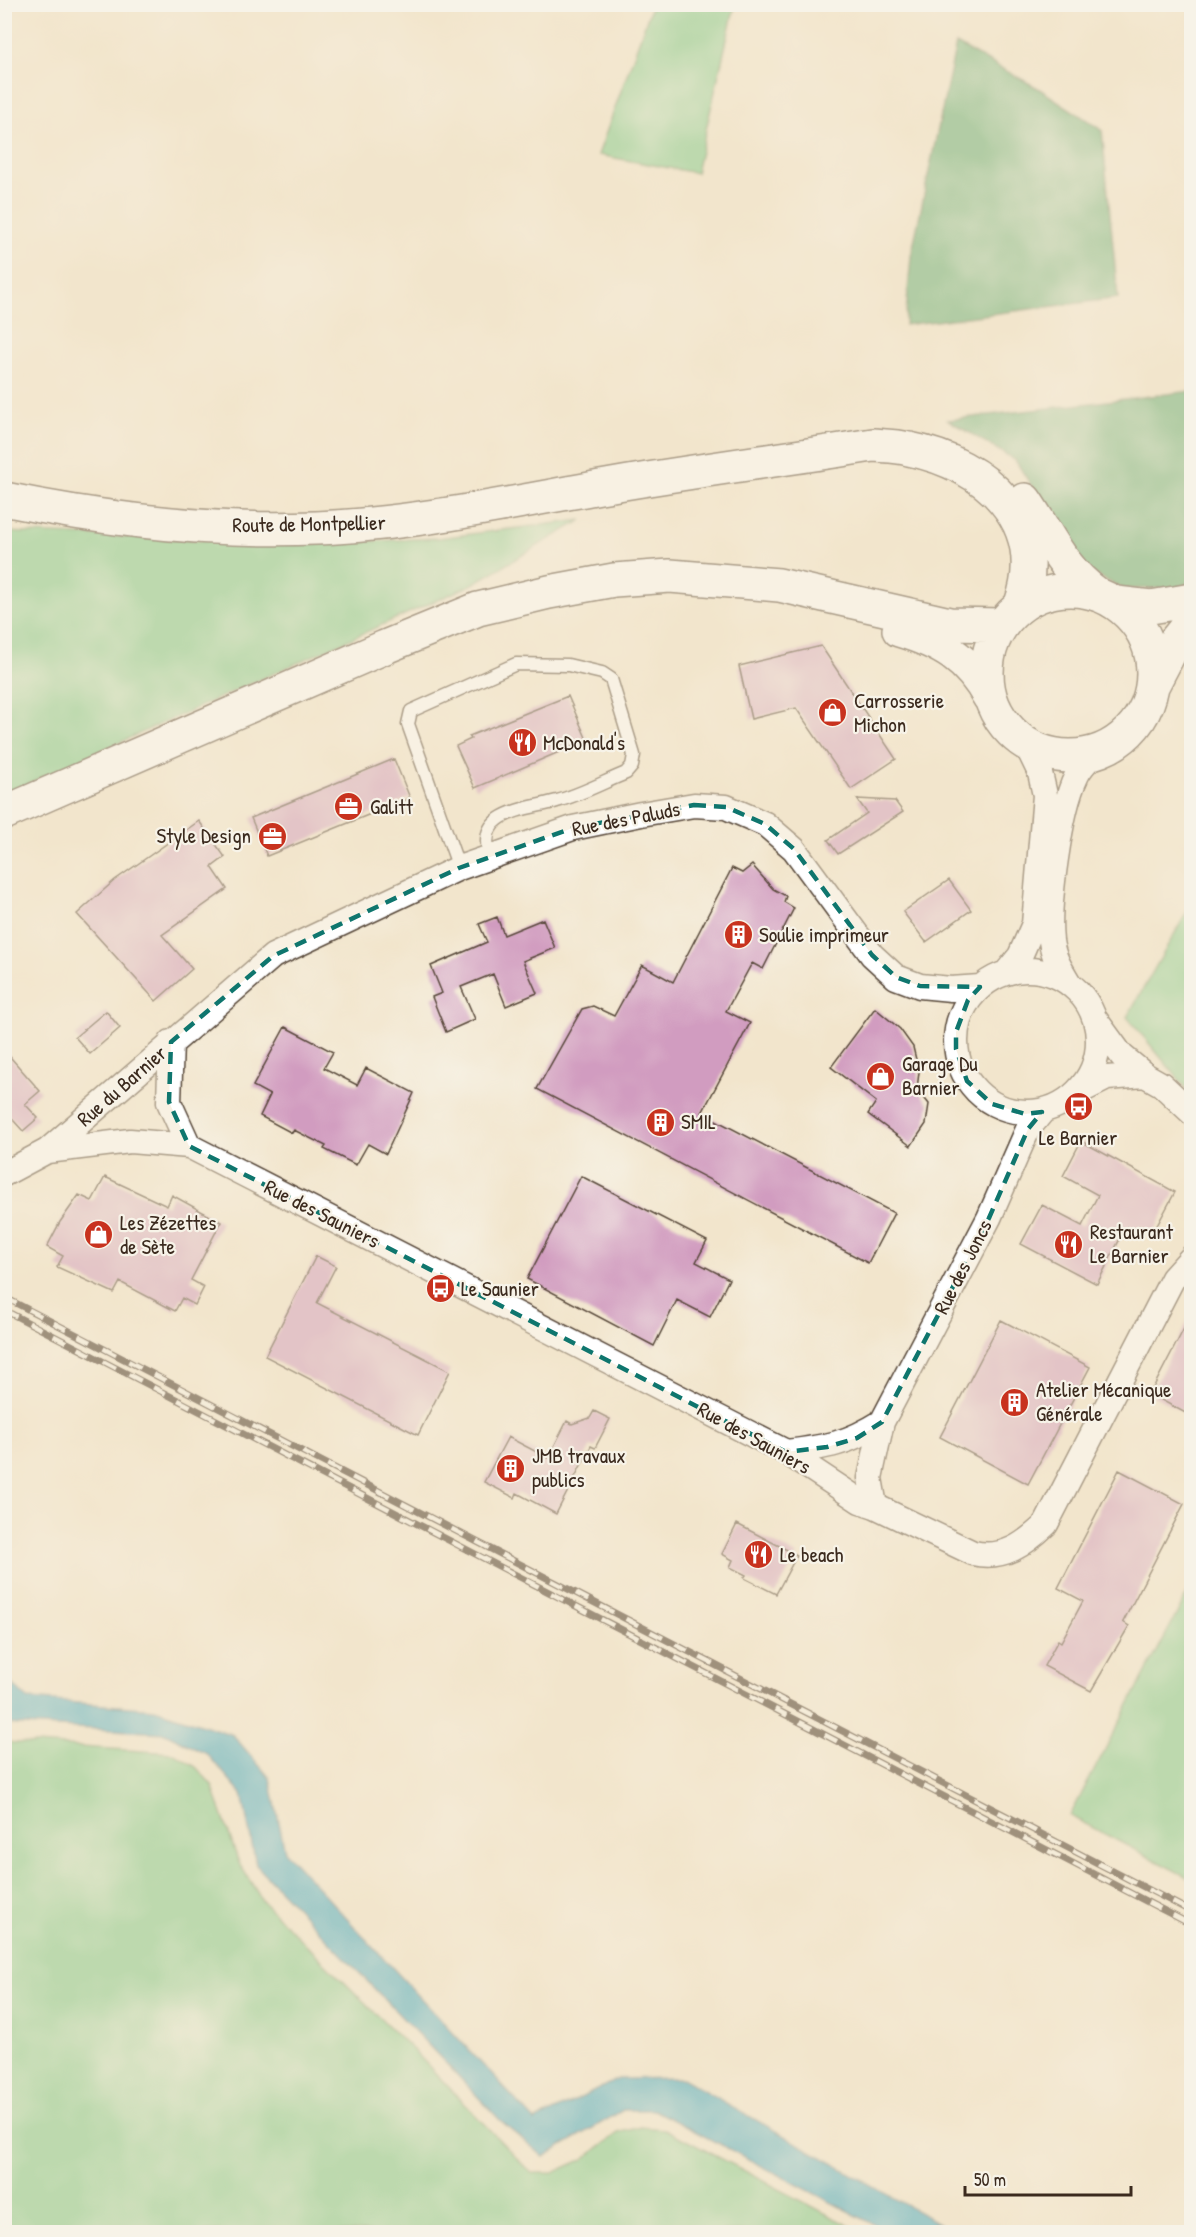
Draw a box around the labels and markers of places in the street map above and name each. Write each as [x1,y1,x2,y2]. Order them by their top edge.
place label: Carrosserie Michon [854,686,944,739]
shop icon: Carrosserie Michon [817,697,849,729]
restaurant icon: McDonald's [506,727,538,759]
place label: McDonald's [543,728,625,757]
office icon: Galitt [333,791,365,823]
place label: Galitt [370,792,414,821]
office icon: Style Design [256,820,288,852]
place label: Style Design [157,821,251,850]
building icon: Soulie imprimeur [722,919,754,951]
place label: Soulie imprimeur [759,920,889,949]
place label: Garage Du Barnier [902,1049,978,1102]
shop icon: Garage Du Barnier [865,1060,897,1092]
bus stop icon: Le Barnier [1062,1091,1094,1123]
building icon: SMIL [644,1106,676,1138]
place label: SMIL [681,1107,716,1136]
place label: Le Barnier [1039,1123,1117,1152]
place label: Les Zézettes de Sète [120,1208,216,1261]
place label: Restaurant Le Barnier [1090,1217,1174,1270]
shop icon: Les Zézettes de Sète [83,1219,115,1251]
restaurant icon: Restaurant Le Barnier [1053,1228,1085,1260]
bus stop icon: Le Saunier [424,1273,456,1305]
place label: Le Saunier [461,1274,539,1303]
place label: Atelier Mécanique Générale [1036,1375,1171,1428]
building icon: Atelier Mécanique Générale [999,1386,1031,1418]
place label: JMB travaux publics [532,1441,626,1494]
building icon: JMB travaux publics [495,1452,527,1484]
restaurant icon: Le beach [743,1539,775,1571]
place label: Le beach [780,1540,843,1569]

